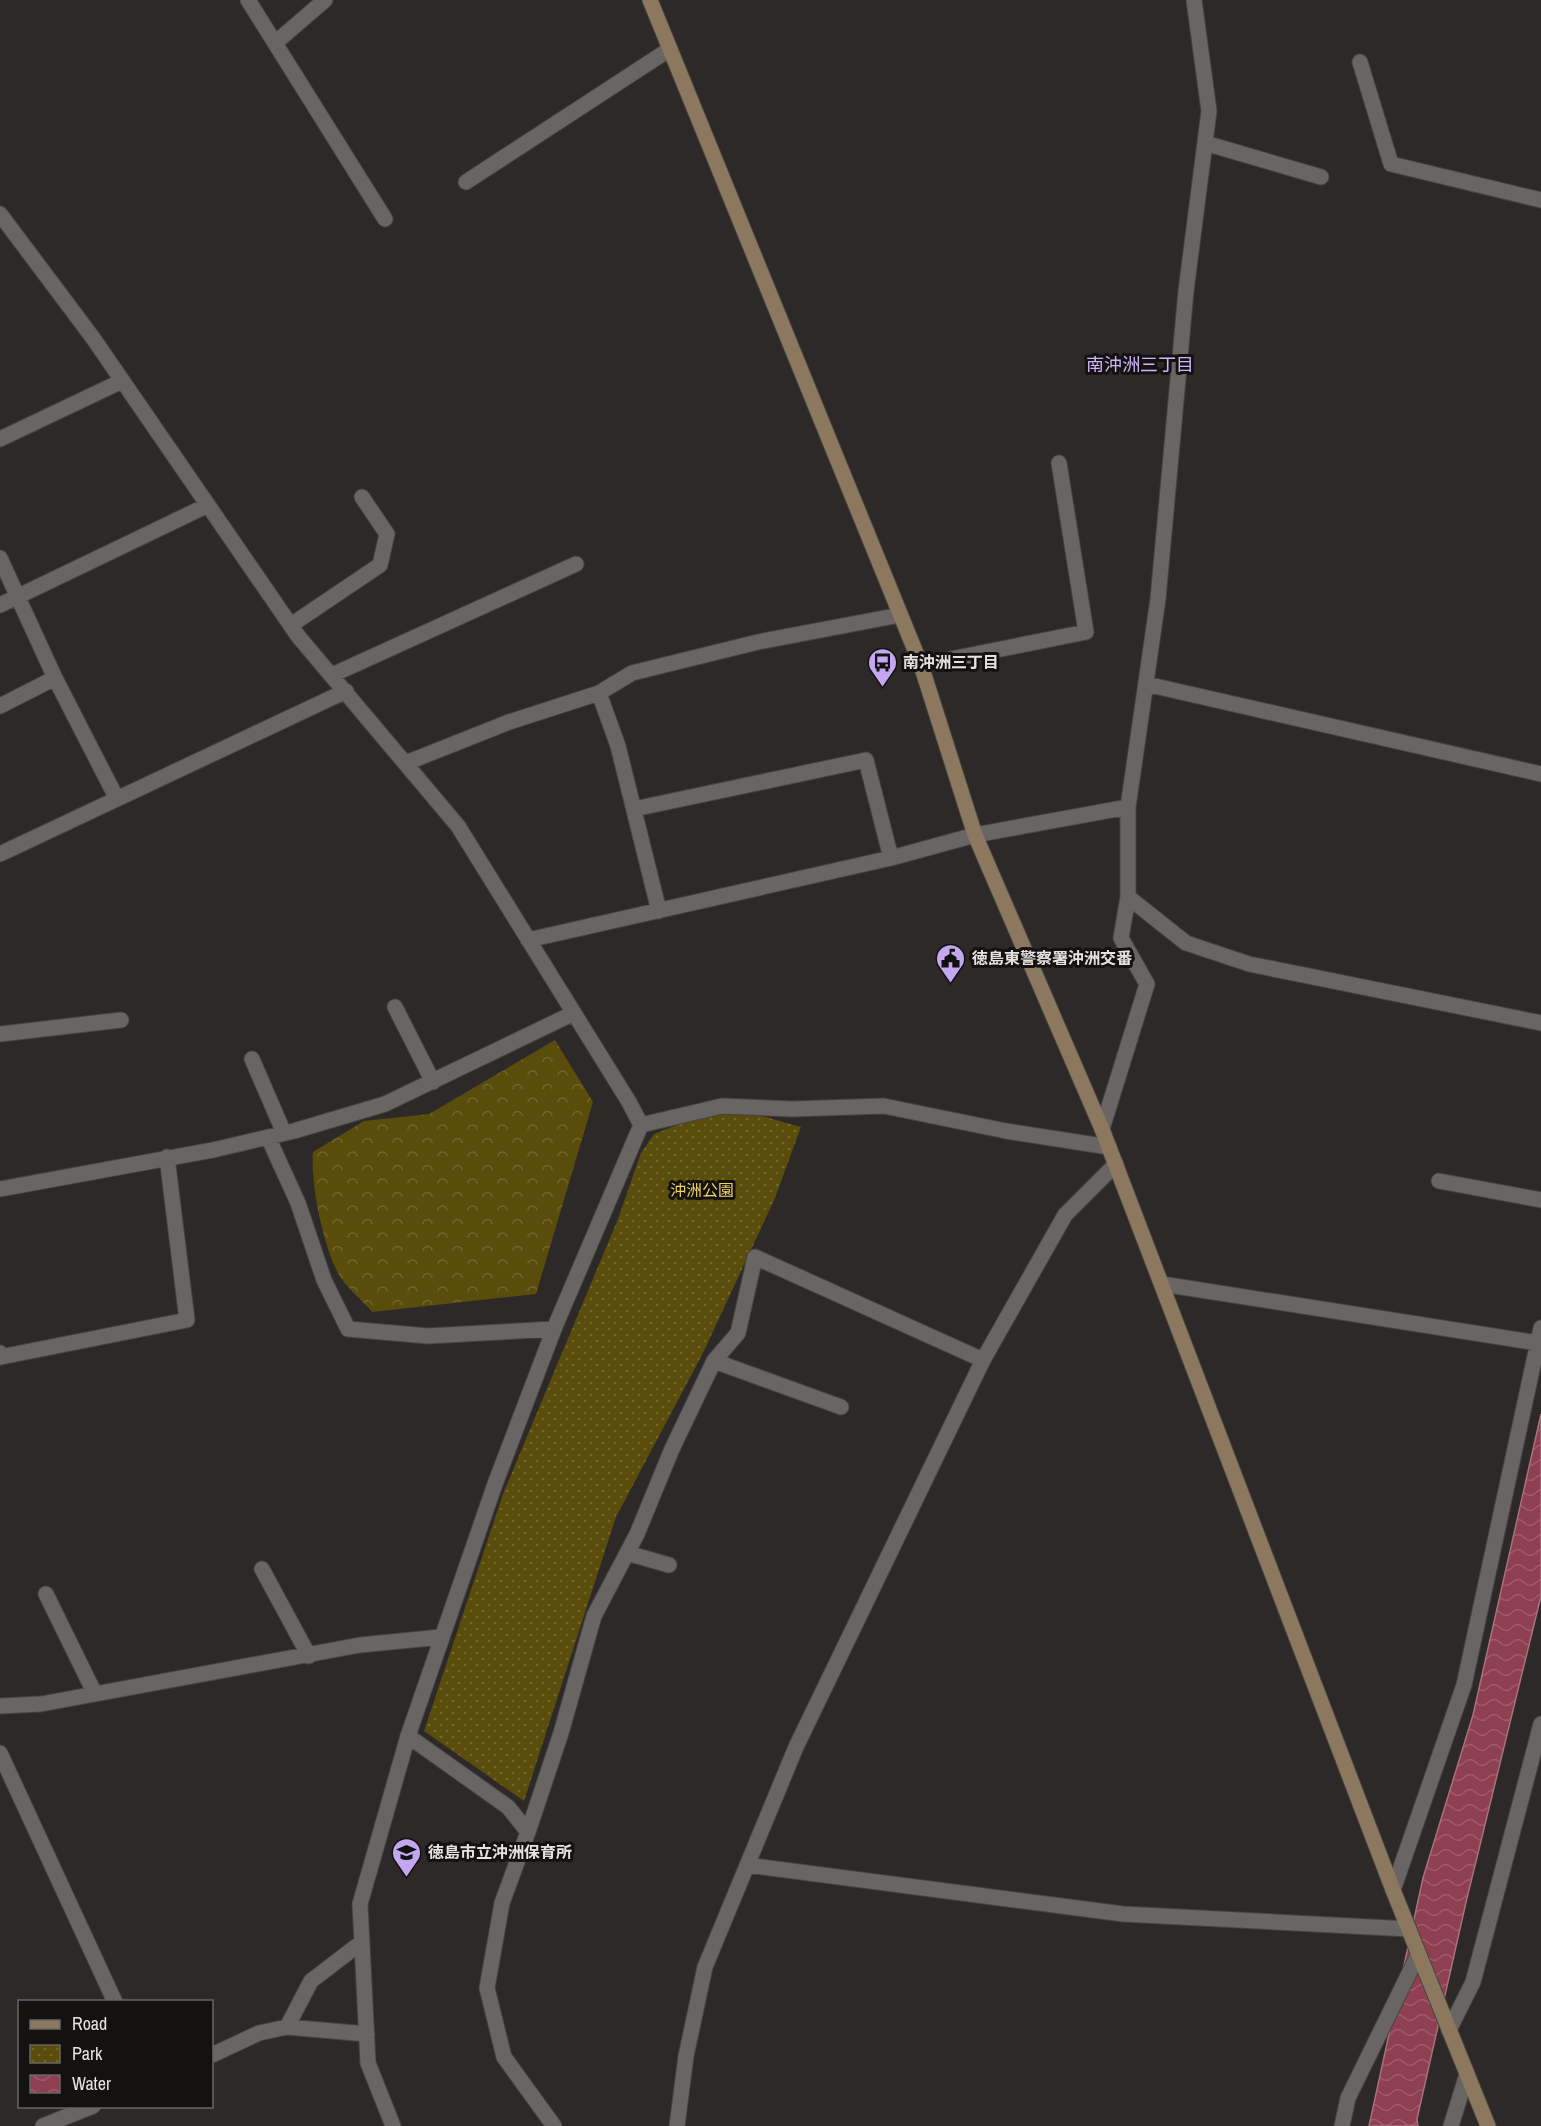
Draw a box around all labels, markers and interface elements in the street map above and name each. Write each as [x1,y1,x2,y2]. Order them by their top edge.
district label: 南沖洲三丁目 [1086,352,1194,377]
bus stop icon: 南沖洲三丁目 [866,646,898,688]
place label: 南沖洲三丁目 [903,651,999,673]
public building icon: 徳島東警察署沖洲交番 [935,942,967,984]
place label: 徳島東警察署沖洲交番 [972,947,1132,969]
park label: 沖洲公園 [670,1179,734,1201]
school or university icon: 徳島市立沖洲保育所 [391,1836,423,1878]
place label: 徳島市立沖洲保育所 [428,1841,572,1863]
legend [18,2000,213,2108]
text: Road [72,2011,107,2036]
text: Park [72,2041,103,2066]
text: Water [72,2071,111,2096]

